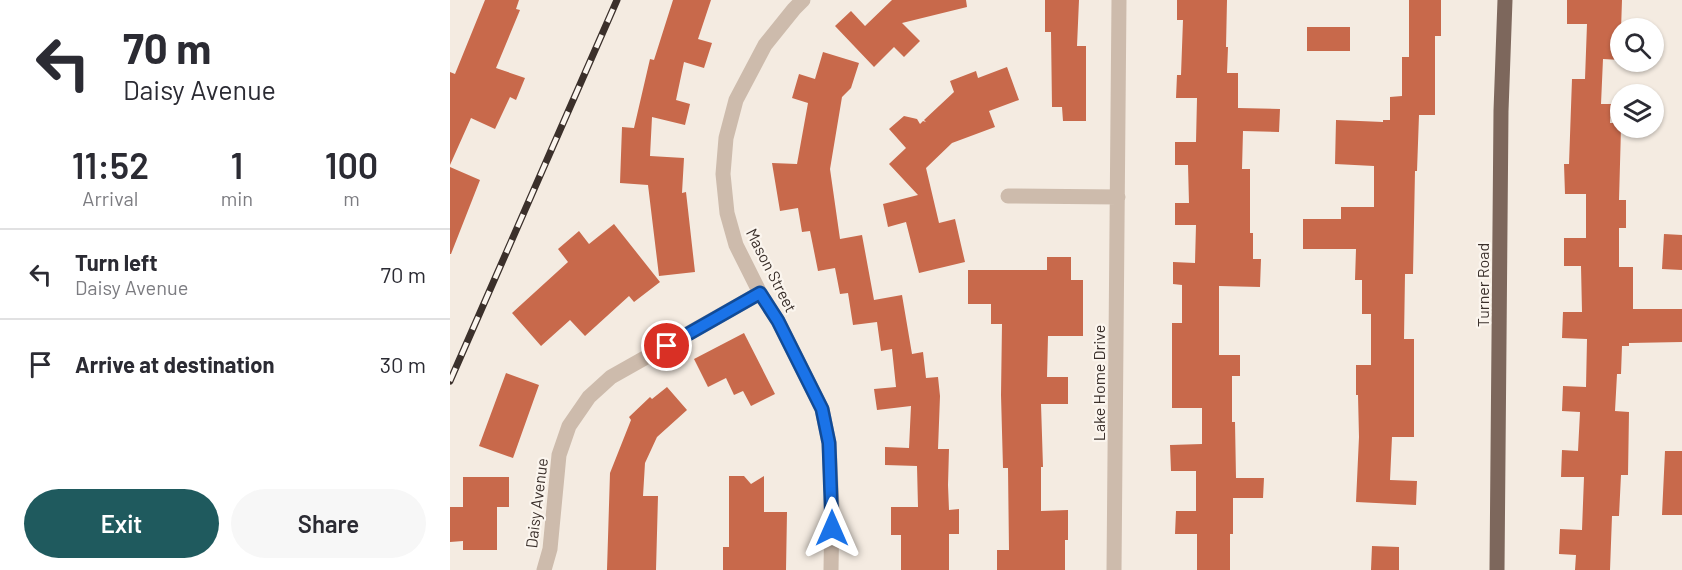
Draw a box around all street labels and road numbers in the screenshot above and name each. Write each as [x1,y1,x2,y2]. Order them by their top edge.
street label: Mason Street [743,225,801,315]
street label: Turner Road [1473,243,1492,327]
street label: Lake Home Drive [1089,325,1108,441]
street label: Daisy Avenue [521,457,551,549]

